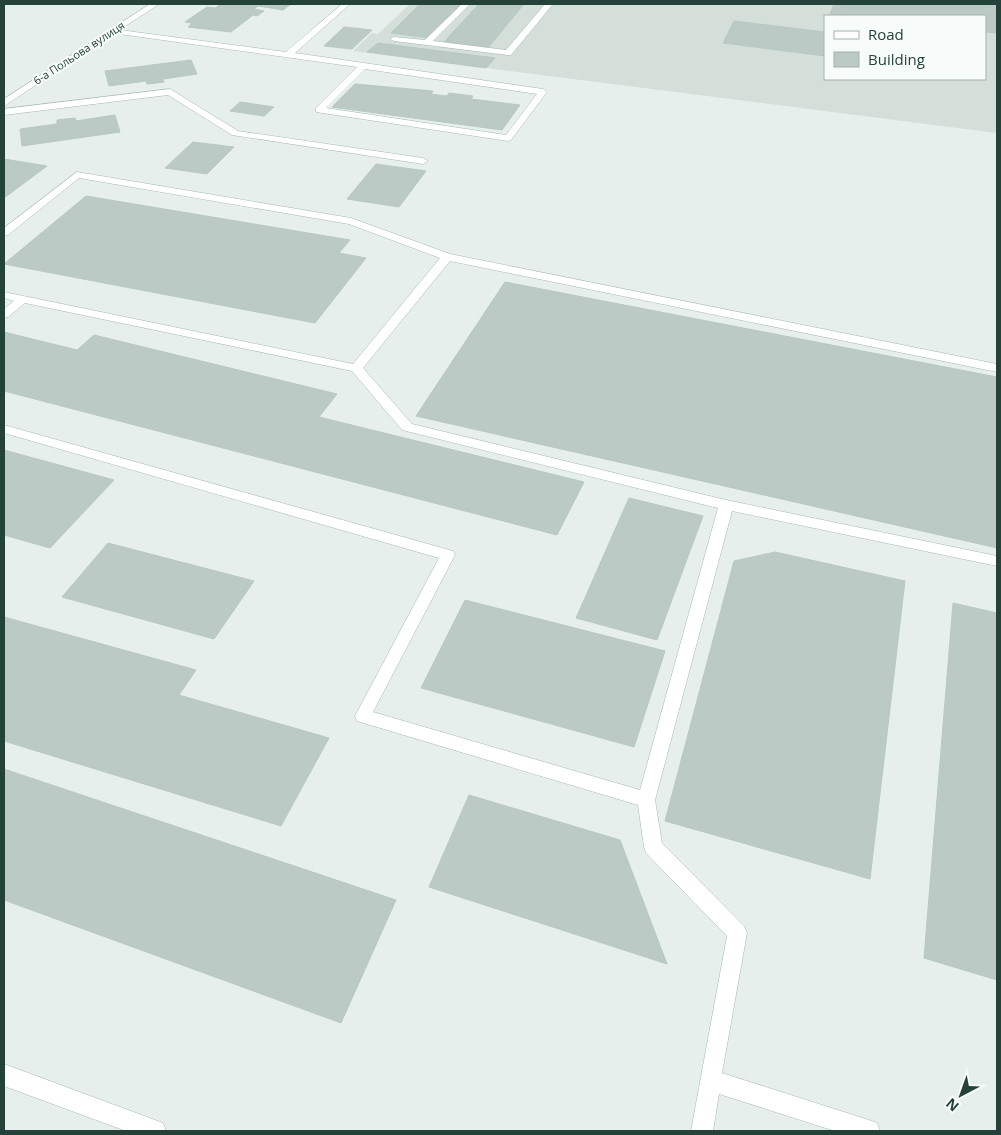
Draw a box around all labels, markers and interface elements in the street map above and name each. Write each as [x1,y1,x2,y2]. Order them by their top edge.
legend [824,15,986,80]
street label: 6-а Польова вулиця [30,17,127,88]
text: Road [868,24,904,44]
text: Building [868,49,925,69]
north arrow [936,1070,986,1120]
text: N [942,1094,963,1116]

